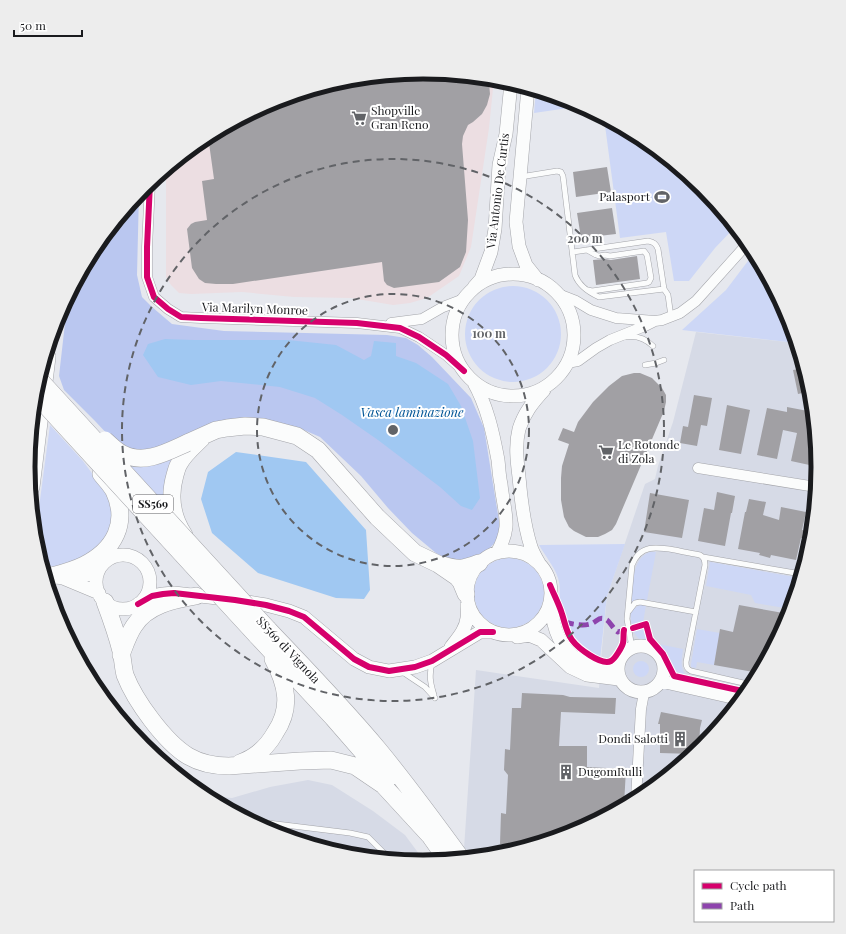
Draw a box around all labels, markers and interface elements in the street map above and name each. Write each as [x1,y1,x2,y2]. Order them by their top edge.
scale bar [14,12,82,38]
text: 50 m [20,17,46,33]
place label: Shopville Gran Reno [371,102,429,132]
supermarket icon: Shopville Gran Reno [350,109,368,127]
street label: Via Antonio De Curtis [482,132,512,251]
place label: Palasport [599,188,651,204]
sports icon: Palasport [653,188,671,206]
text: 200 m [567,230,603,246]
street label: Via Marilyn Monroe [201,298,308,318]
text: 100 m [472,325,506,341]
water label: Vasca laminazione [360,403,464,420]
centre of rings [386,423,400,437]
place label: Le Rotonde di Zola [618,436,680,466]
supermarket icon: Le Rotonde di Zola [597,443,615,461]
road number: SS569 [133,495,173,513]
street label: SS569 di Vignola [253,612,324,686]
place label: Dondi Salotti [598,730,668,746]
building icon: Dondi Salotti [671,730,689,748]
building icon: DugomRulli [557,763,575,781]
place label: DugomRulli [578,763,643,779]
legend [694,870,834,922]
text: Cycle path [730,877,787,893]
text: Path [730,897,754,913]

